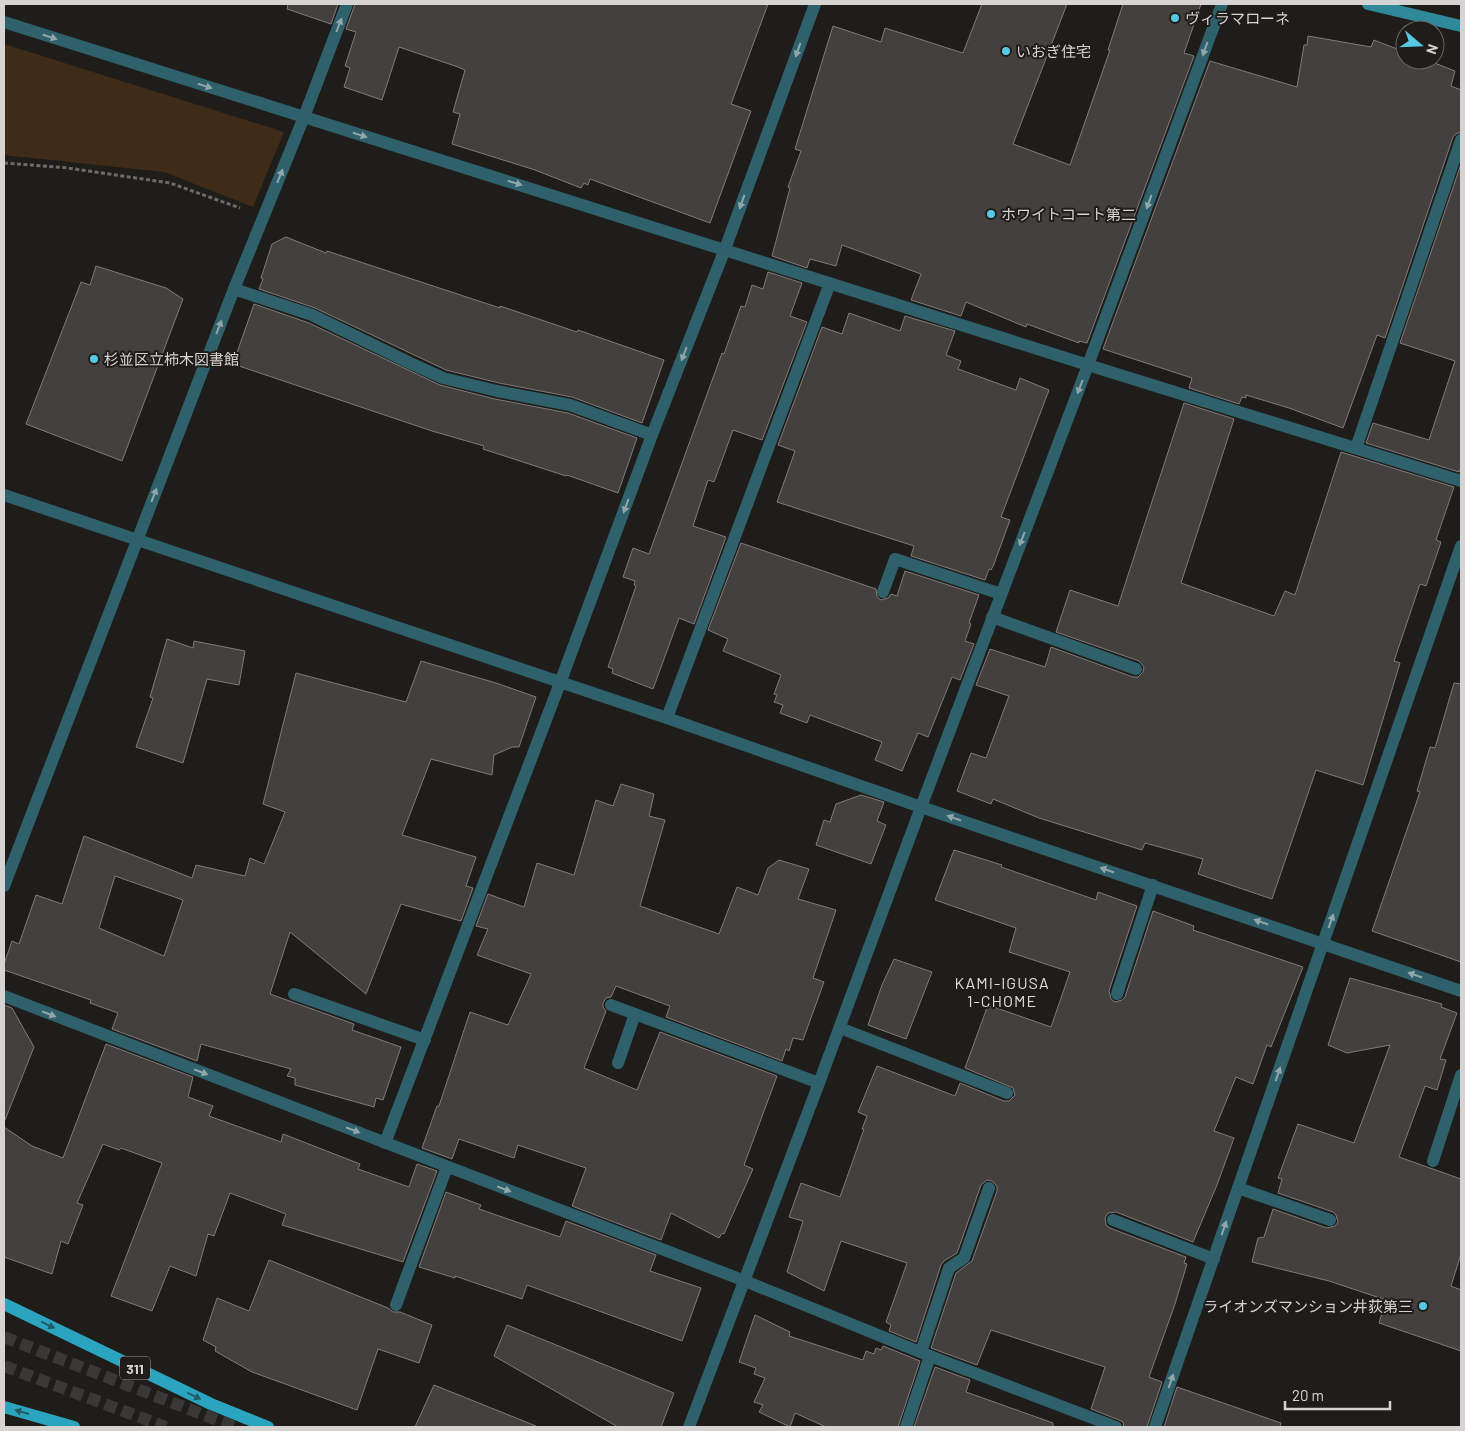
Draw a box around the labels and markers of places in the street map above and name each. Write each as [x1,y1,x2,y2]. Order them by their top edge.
place label: ヴィラマローネ [1185,9,1290,27]
marker: ヴィラマローネ [1169,12,1181,24]
place label: いおぎ住宅 [1016,42,1091,60]
marker: いおぎ住宅 [1000,45,1012,57]
place label: ホワイトコート第二 [1001,205,1136,223]
marker: ホワイトコート第二 [985,208,997,220]
place label: 杉並区立柿木図書館 [104,350,239,368]
marker: 杉並区立柿木図書館 [88,353,100,365]
place label: ライオンズマンション井荻第三 [1203,1297,1413,1315]
marker: ライオンズマンション井荻第三 [1417,1300,1429,1312]

